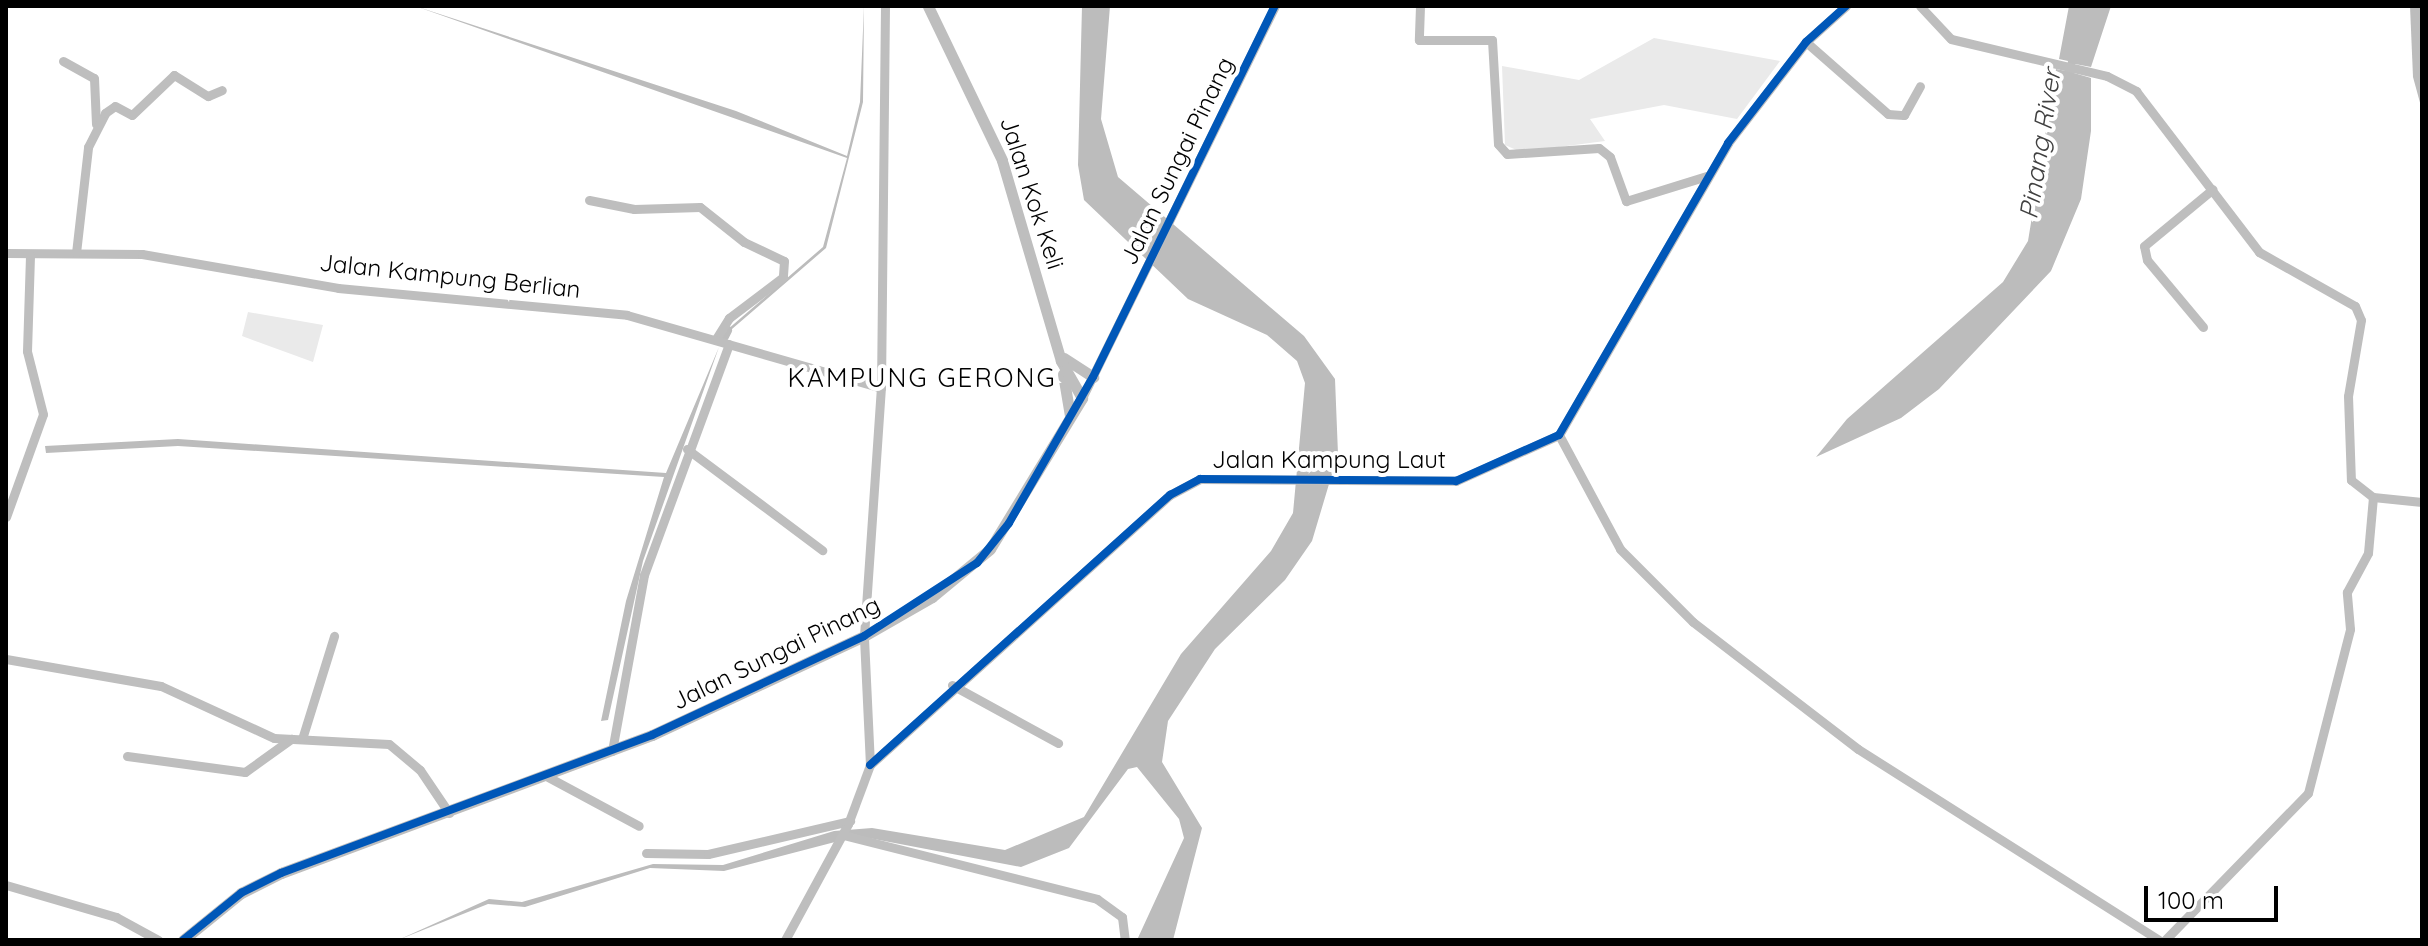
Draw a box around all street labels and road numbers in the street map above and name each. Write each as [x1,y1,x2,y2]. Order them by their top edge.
street label: Jalan Sungai Pinang [1114,52,1240,270]
street label: Jalan Kok Keli [994,113,1070,273]
street label: Jalan Kampung Berlian [318,248,582,304]
street label: Jalan Kampung Laut [1212,446,1446,474]
street label: Jalan Sungai Pinang [667,590,885,716]

